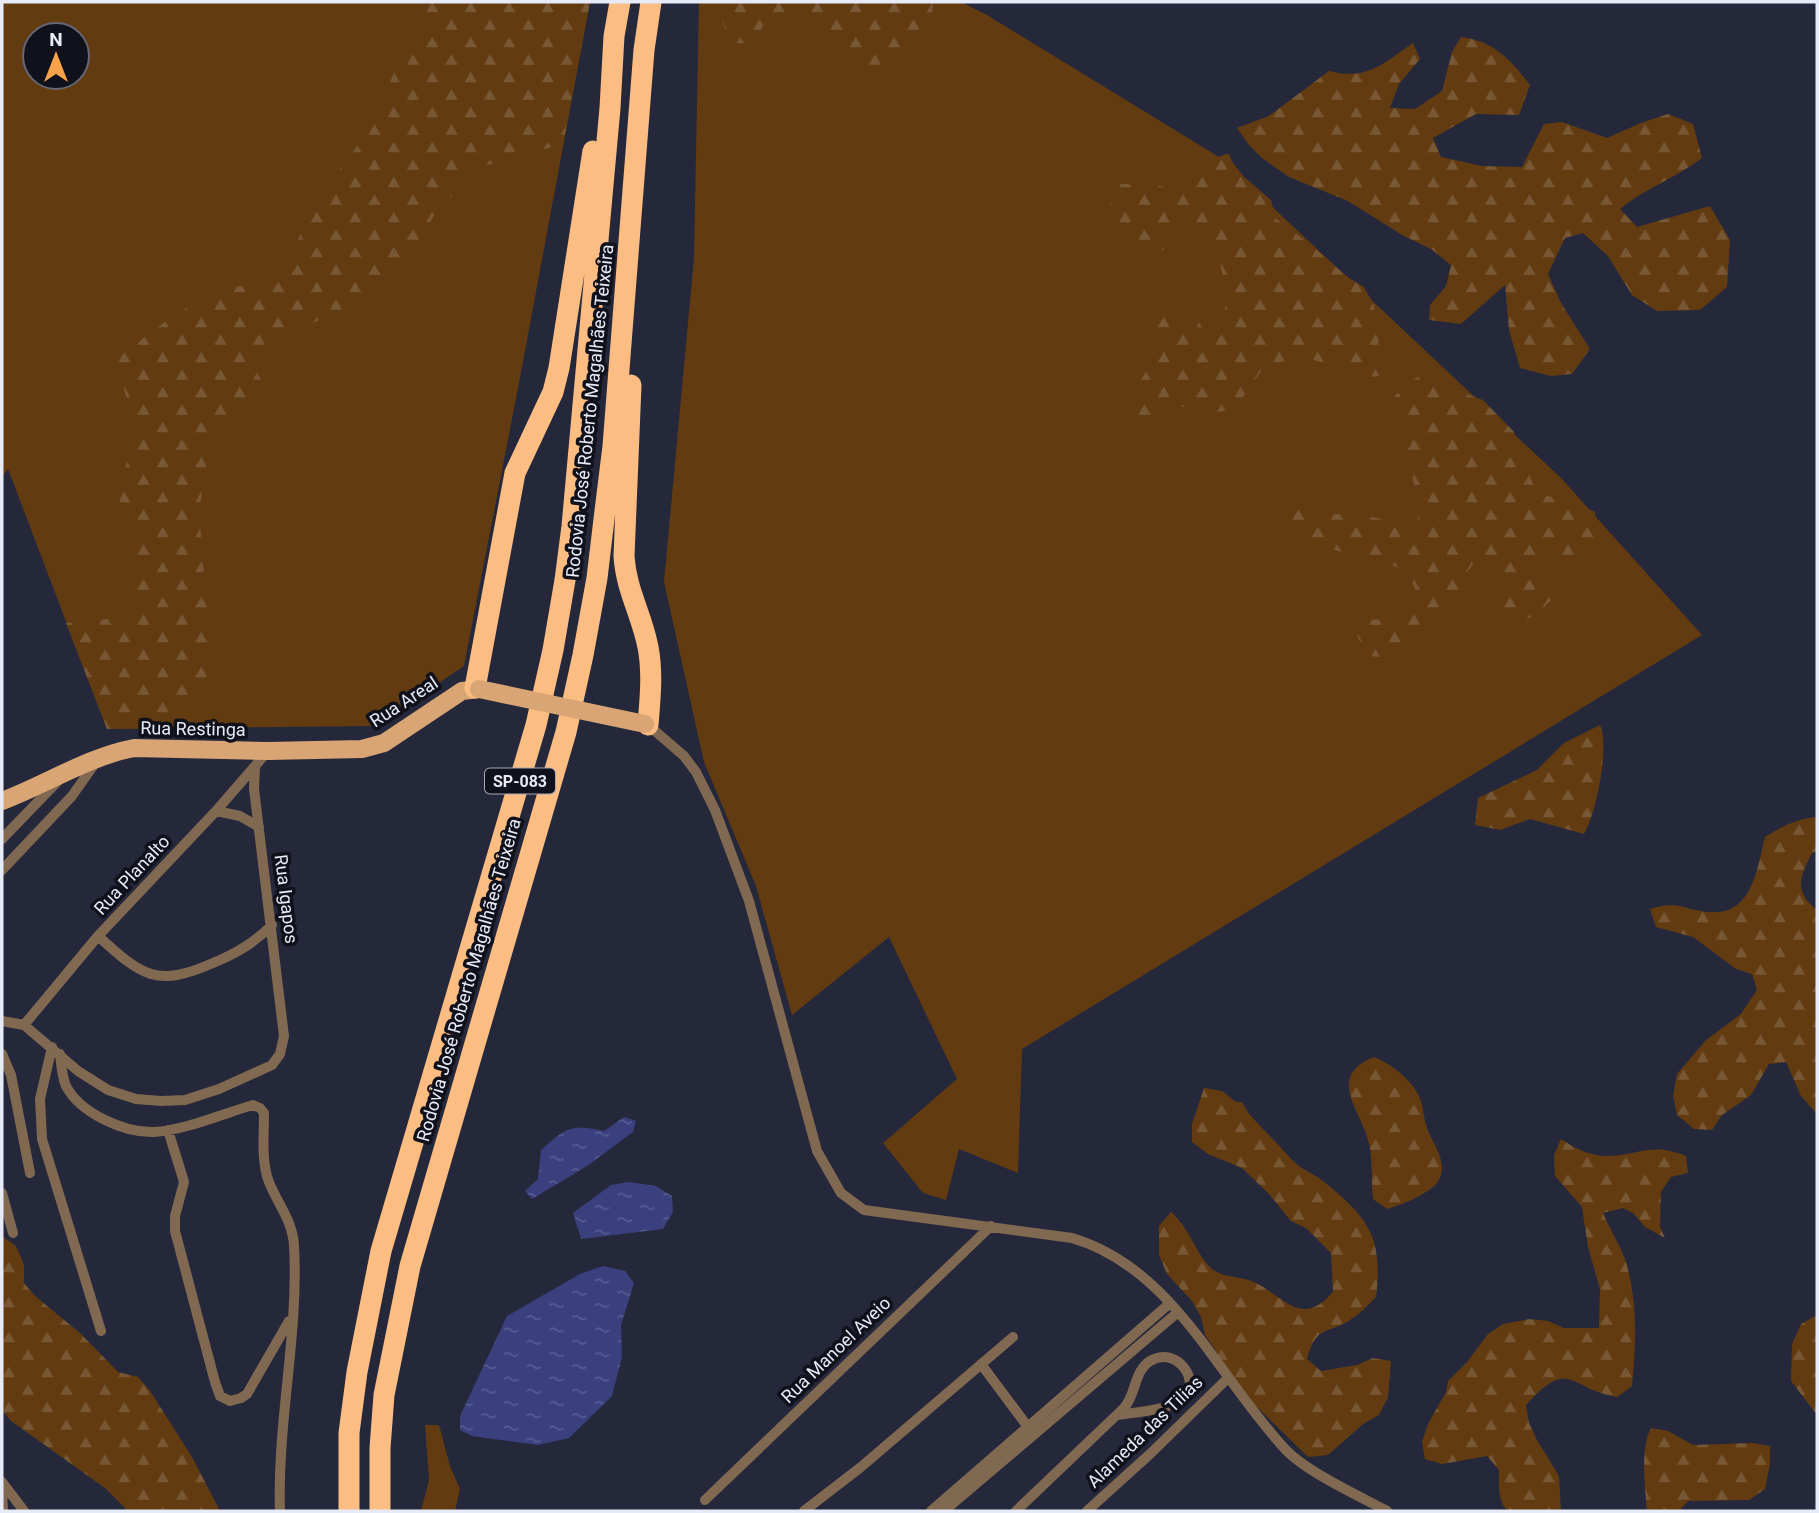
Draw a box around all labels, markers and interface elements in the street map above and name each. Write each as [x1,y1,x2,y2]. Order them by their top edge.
north arrow [21,21,91,91]
text: N [49,28,63,51]
street label: Rodovia José Roberto Magalhães Teixeira [562,243,617,579]
street label: Rua Areal [366,672,442,731]
street label: Rua Restinga [140,717,246,740]
road number: SP-083 [485,768,555,794]
street label: Rodovia José Roberto Magalhães Teixeira [412,816,525,1144]
street label: Rua Planalto [90,831,174,919]
street label: Rua Igapos [271,853,302,945]
street label: Rua Manoel Aveio [777,1292,895,1407]
street label: Alameda das Tilias [1083,1371,1207,1492]

